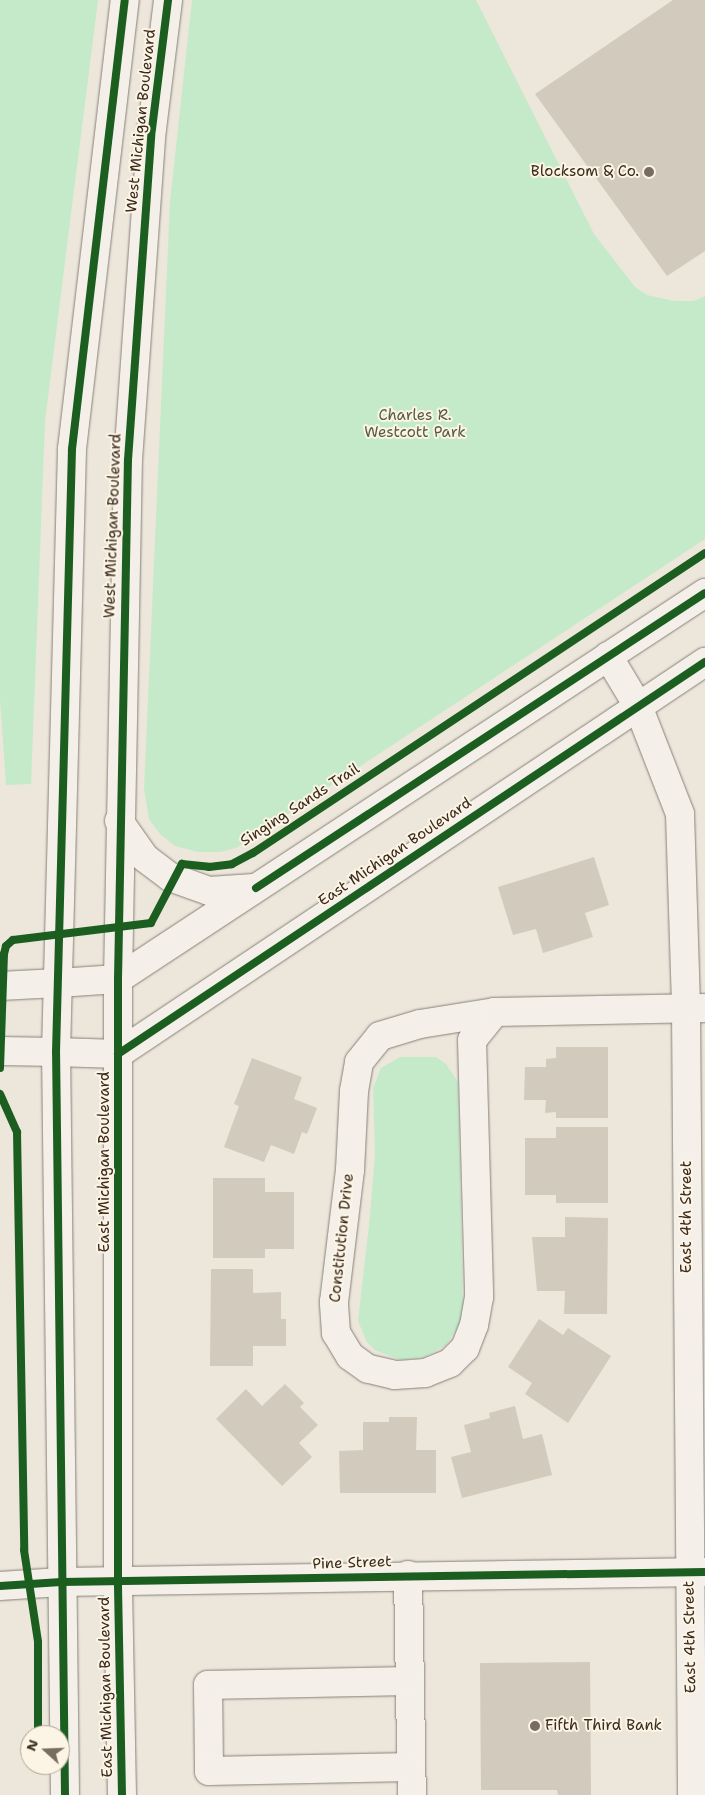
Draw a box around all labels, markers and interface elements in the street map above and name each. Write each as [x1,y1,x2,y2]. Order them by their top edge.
street label: West Michigan Boulevard [122,28,160,214]
place label: Blocksom & Co. [531,163,639,181]
marker: Blocksom & Co. [643,166,655,178]
park label: Charles R. Westcott Park [364,406,466,441]
street label: West Michigan Boulevard [101,433,125,619]
street label: Singing Sands Trail [237,760,363,850]
street label: East Michigan Boulevard [315,794,475,910]
street label: East Michigan Boulevard [96,1072,114,1252]
street label: East 4th Street [678,1161,696,1273]
street label: Constitution Drive [326,1173,358,1303]
street label: Pine Street [312,1553,392,1573]
street label: East 4th Street [680,1581,700,1693]
street label: East Michigan Boulevard [95,1596,117,1778]
place label: Fifth Third Bank [545,1717,662,1735]
marker: Fifth Third Bank [529,1720,541,1732]
north arrow [20,1725,70,1775]
text: N [21,1737,42,1754]

